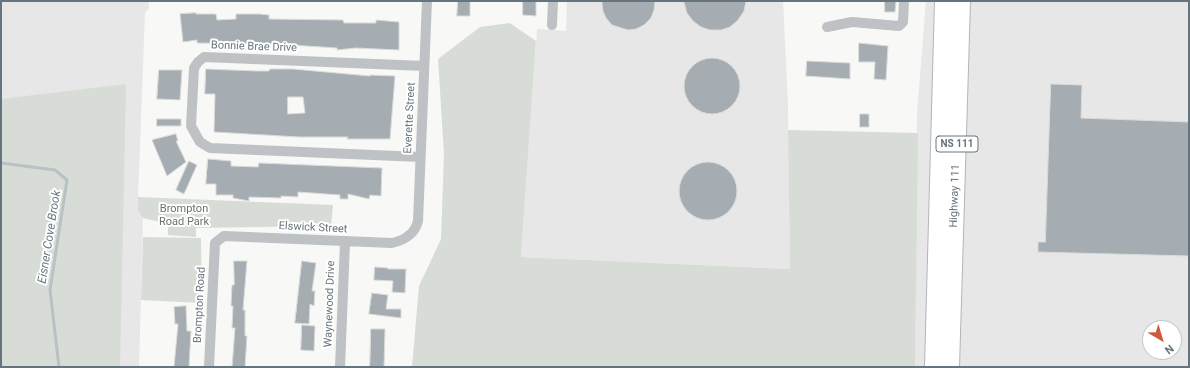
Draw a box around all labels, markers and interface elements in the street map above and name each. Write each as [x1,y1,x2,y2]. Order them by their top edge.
street label: Bonnie Brae Drive [211,39,297,55]
street label: Everette Street [402,82,418,154]
road number: NS 111 [936,136,978,152]
street label: Highway 111 [947,164,963,228]
water label: Eisner Cove Brook [36,189,64,285]
park label: Brompton Road Park [159,202,209,228]
street label: Elswick Street [278,220,348,236]
street label: Waynewood Drive [322,260,338,348]
street label: Brompton Road [191,267,209,343]
north arrow [1142,320,1182,360]
text: N [1162,342,1176,357]

